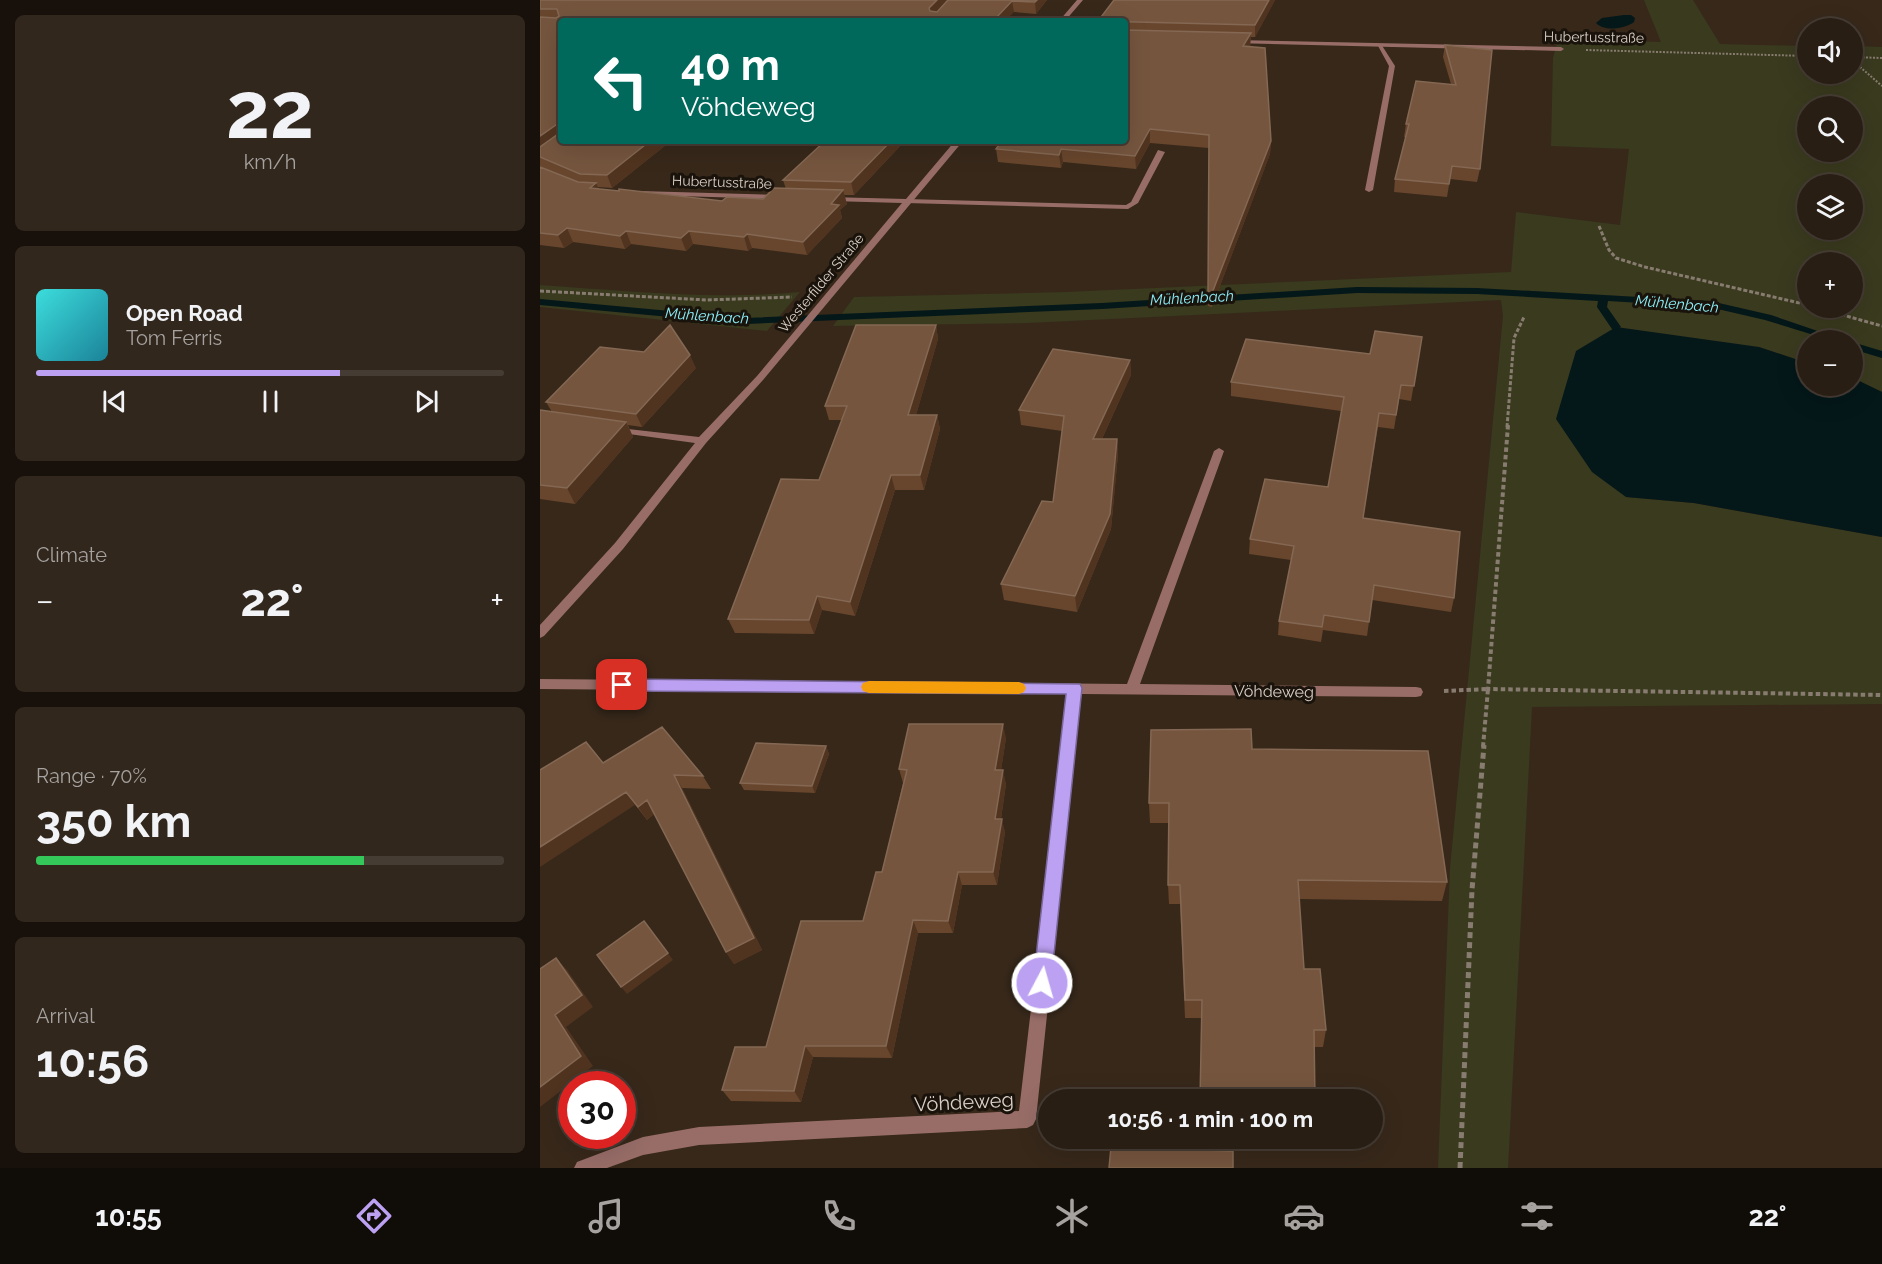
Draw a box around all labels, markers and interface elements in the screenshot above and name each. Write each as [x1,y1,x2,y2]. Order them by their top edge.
map controls [1797,18,1863,396]
button: sound [1797,18,1863,84]
street label: Hubertusstraße [1544,28,1644,46]
text: 40 m [681,41,780,90]
icon: left [582,42,660,120]
text: 22 [226,65,314,156]
text: Vöhdeweg [681,91,816,122]
button: search [1797,96,1863,162]
text: km/h [244,150,296,174]
street label: Hubertusstraße [672,172,772,192]
button: layers [1797,174,1863,240]
street label: Westerfilder Straße [775,230,867,336]
button: + [1797,252,1863,318]
water label: Mühlenbach [1150,287,1234,309]
water label: Mühlenbach [1634,291,1720,317]
text: Open Road [126,300,243,326]
water label: Mühlenbach [664,304,750,328]
text: Tom Ferris [126,326,222,350]
button: − [1797,330,1863,396]
icon: previous [98,385,131,418]
icon: pause [254,385,287,418]
icon: next [410,385,443,418]
text: Climate [36,543,107,567]
text: 22° [240,574,304,627]
text: − [36,581,54,620]
text: + [490,581,504,620]
pin [596,659,647,710]
icon: arrive [605,668,638,701]
street label: Vöhdeweg [1234,681,1314,702]
text: Range · 70% [36,764,147,788]
text: 350 km [36,795,191,848]
position arrow [1010,951,1074,1015]
text: Arrival [36,1004,95,1028]
text: 10:56 [36,1035,149,1088]
speed limit sign: 30 [558,1071,636,1149]
street label: Vöhdeweg [914,1087,1014,1117]
text: 10:56 · 1 min · 100 m [1108,1106,1313,1132]
icon: directions [353,1195,395,1237]
icon: music [585,1195,627,1237]
icon: phone [818,1195,860,1237]
icon: climate [1051,1195,1093,1237]
icon: car [1283,1195,1325,1237]
icon: filters [1516,1195,1558,1237]
text: 10:55 [95,1201,162,1232]
text: 22° [1749,1201,1787,1232]

